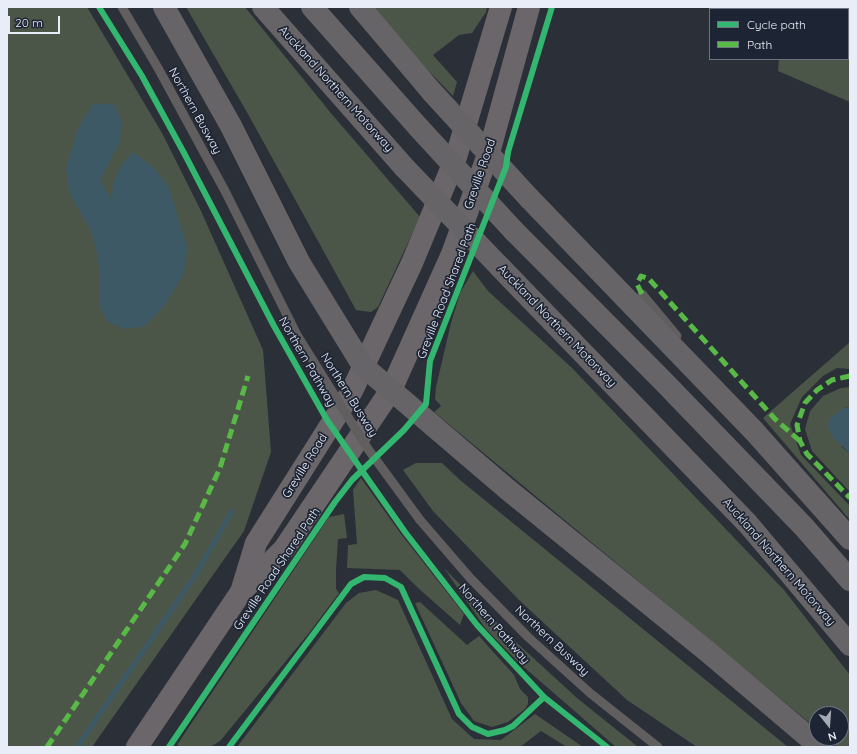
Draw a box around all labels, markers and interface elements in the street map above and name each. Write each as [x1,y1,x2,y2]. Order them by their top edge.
scale bar [10,8,62,34]
legend [709,8,849,60]
text: 20 m [15,15,43,30]
text: Cycle path [747,17,806,32]
street label: Auckland Northern Motorway [276,23,396,155]
text: Path [747,37,772,52]
street label: Northern Busway [165,65,225,157]
street label: Greville Road [461,137,499,211]
street label: Greville Road Shared Path [414,221,480,361]
street label: Auckland Northern Motorway [495,262,619,390]
street label: Northern Pathway [275,314,339,410]
street label: Northern Busway [317,350,381,440]
street label: Greville Road [279,431,331,501]
street label: Auckland Northern Motorway [720,495,838,629]
street label: Greville Road Shared Path [231,505,323,633]
street label: Northern Pathway [455,581,533,667]
street label: Northern Busway [512,603,592,679]
north arrow [809,706,849,746]
text: N [826,729,838,744]

